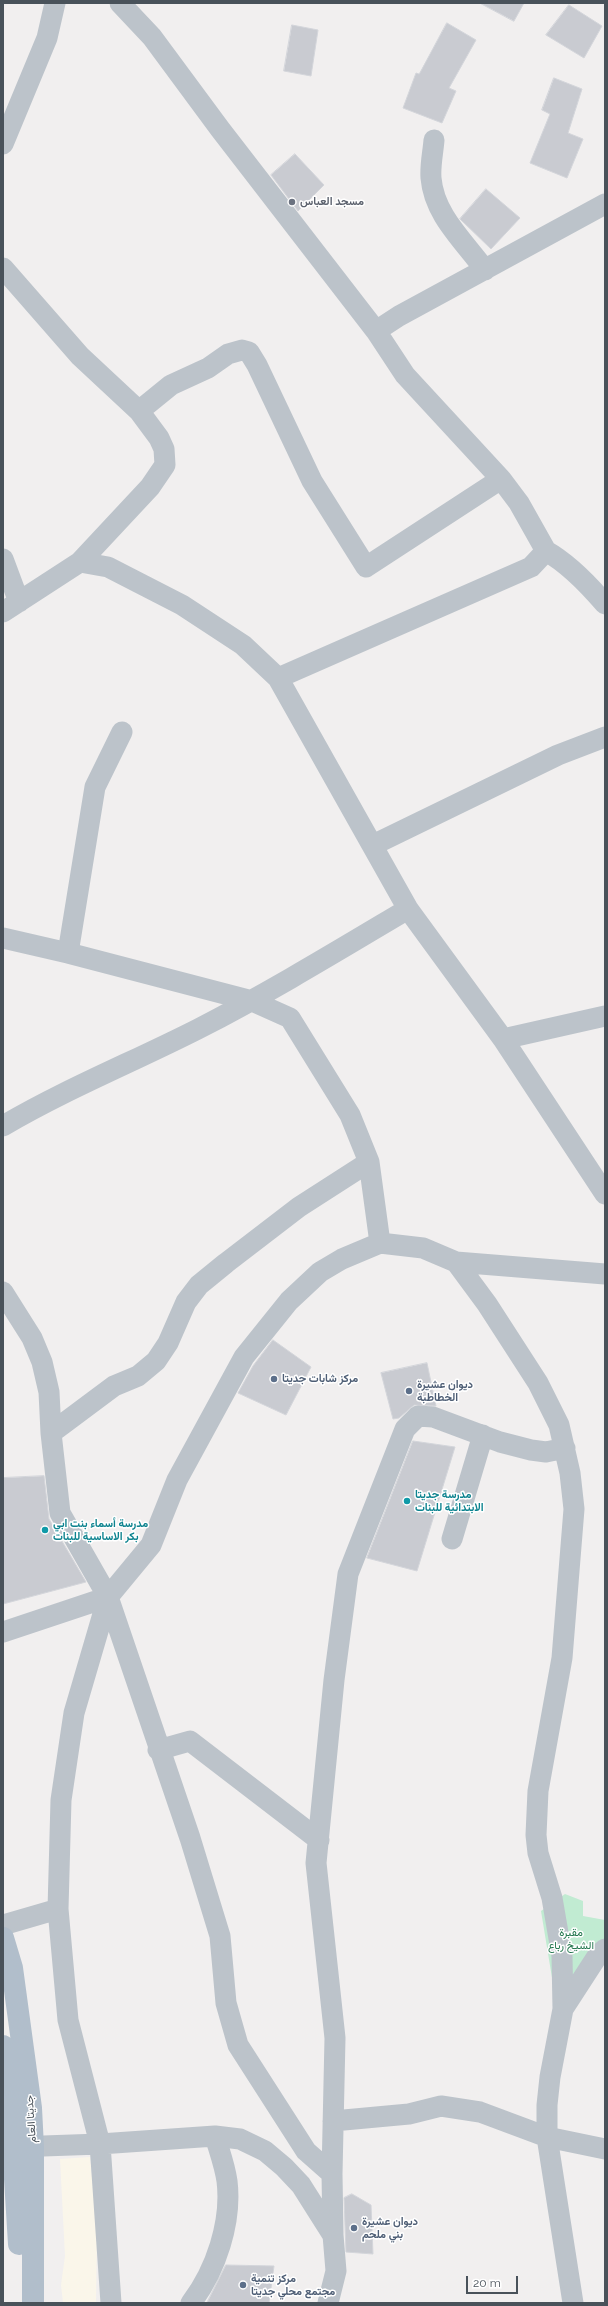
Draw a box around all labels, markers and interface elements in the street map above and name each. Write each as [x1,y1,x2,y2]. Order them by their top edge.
place label: مسجد العباس [300,195,364,209]
marker: مسجد العباس [287,197,297,207]
place label: مركز شابات جديتا [282,1372,358,1386]
marker: مركز شابات جديتا [269,1374,279,1384]
place label: ديوان عشيرة الخطاطبة [417,1378,473,1404]
marker: ديوان عشيرة الخطاطبة [404,1386,414,1396]
place label: مدرسة جديتا الابتدائية للبنات [415,1488,484,1514]
marker: مدرسة جديتا الابتدائية للبنات [402,1496,412,1506]
place label: مدرسة أسماء بنت ابي بكر الاساسية للبنات [53,1517,148,1543]
marker: مدرسة أسماء بنت ابي بكر الاساسية للبنات [40,1525,50,1535]
park label: مقبرة الشيخ رباع [548,1926,594,1952]
street label: جديتا العام [23,2095,39,2143]
place label: ديوان عشيرة بني ملحم [362,2215,418,2241]
marker: ديوان عشيرة بني ملحم [349,2223,359,2233]
scale bar [468,2268,520,2294]
place label: مركز تنمية مجتمع محلي جديتا [251,2272,335,2298]
text: 20 m [473,2276,501,2290]
marker: مركز تنمية مجتمع محلي جديتا [238,2280,248,2290]

